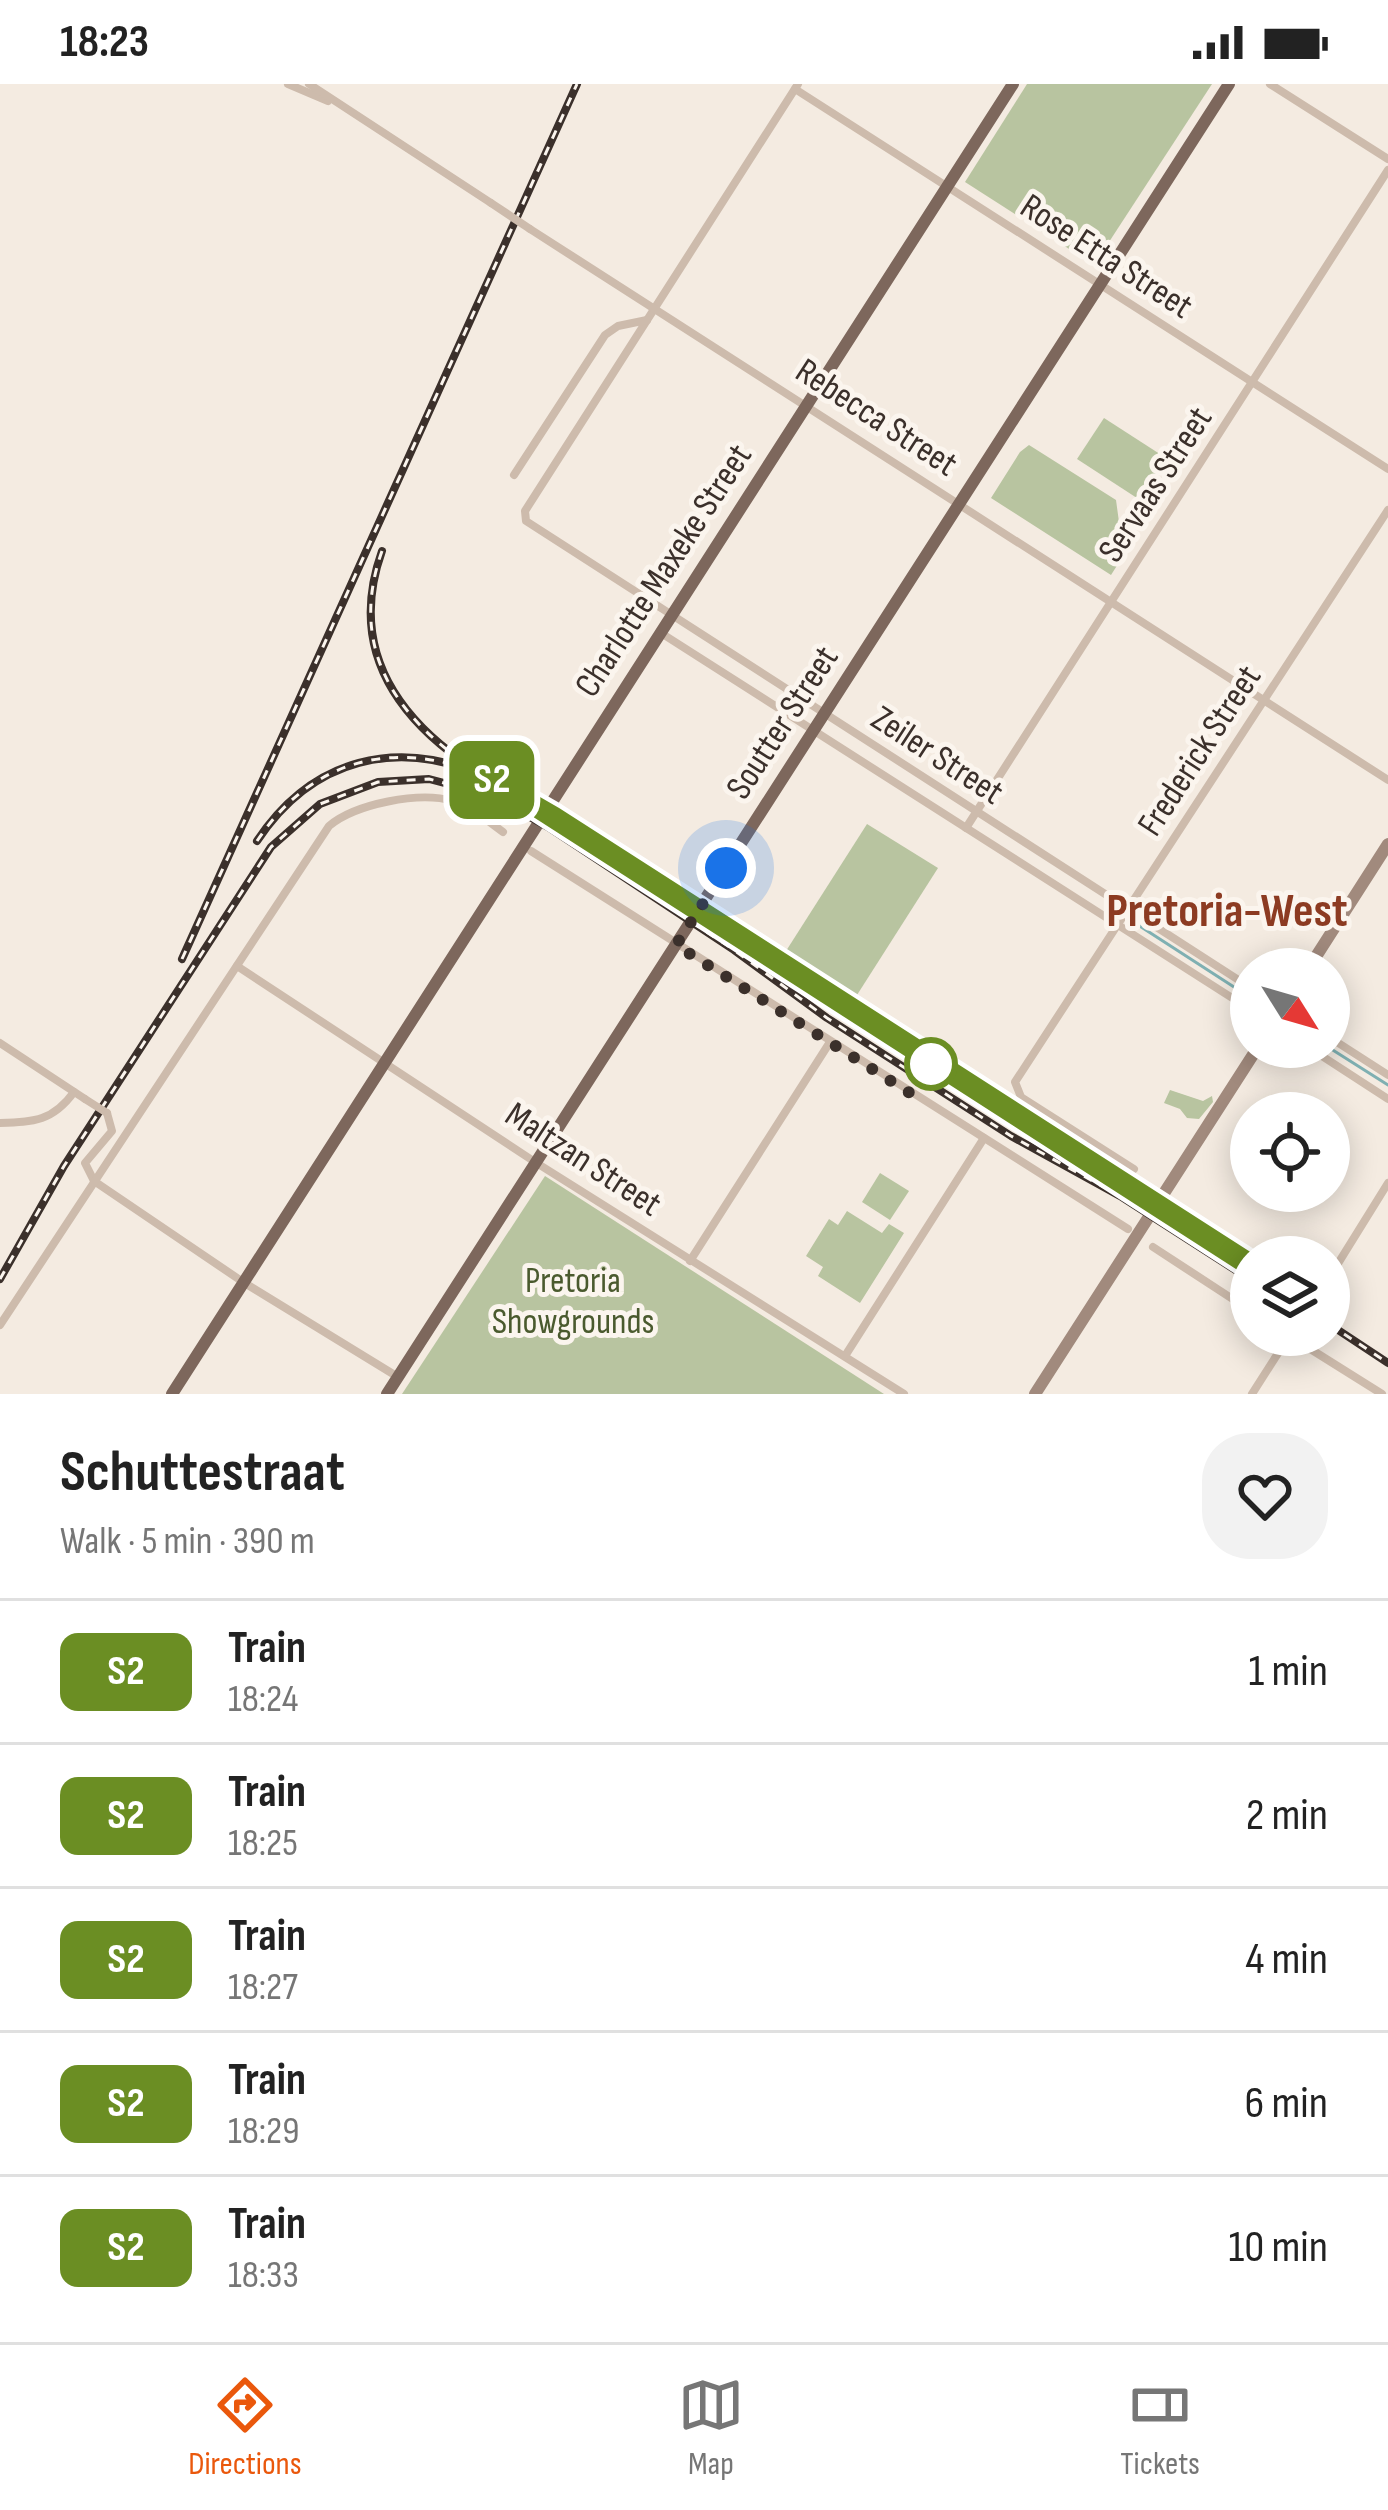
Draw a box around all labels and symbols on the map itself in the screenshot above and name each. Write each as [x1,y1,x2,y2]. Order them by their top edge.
street label: Rose Etta Street [1012,185,1200,329]
street label: Rebecca Street [787,350,965,486]
street label: Servaas Street [1090,399,1222,571]
street label: Charlotte Maxeke Street [566,437,762,705]
street label: Soutter Street [718,639,848,807]
street label: Frederick Street [1129,658,1271,844]
street label: Zeiler Street [863,698,1011,814]
line badge: S2 [438,741,546,819]
your location [696,838,756,898]
district label: Pretoria-West [1106,883,1348,940]
north arrow [1230,948,1350,1068]
unlabelled marker [906,1039,956,1089]
street label: Maltzan Street [497,1094,669,1226]
park label: Pretoria Showgrounds [492,1260,654,1344]

